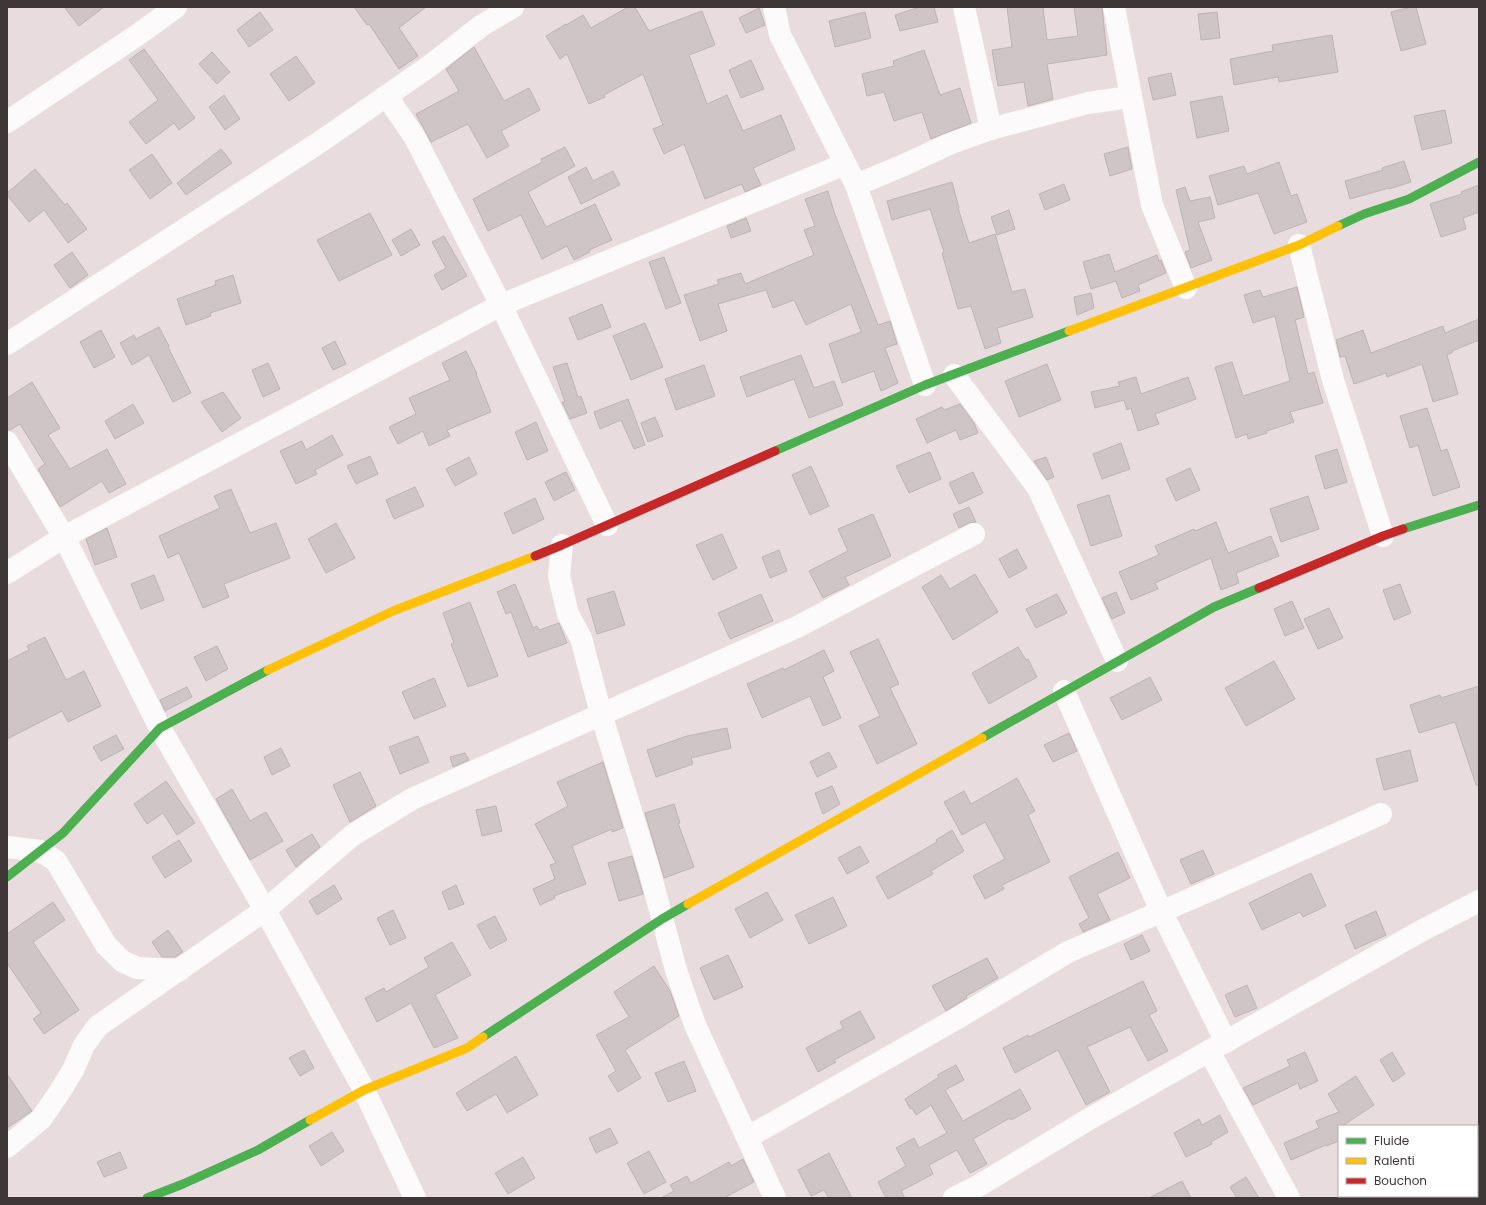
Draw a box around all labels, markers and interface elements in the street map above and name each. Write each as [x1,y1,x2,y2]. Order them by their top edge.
legend [1338,1125,1478,1197]
text: Fluide [1374,1132,1409,1149]
text: Ralenti [1374,1152,1415,1169]
text: Bouchon [1374,1172,1427,1189]

